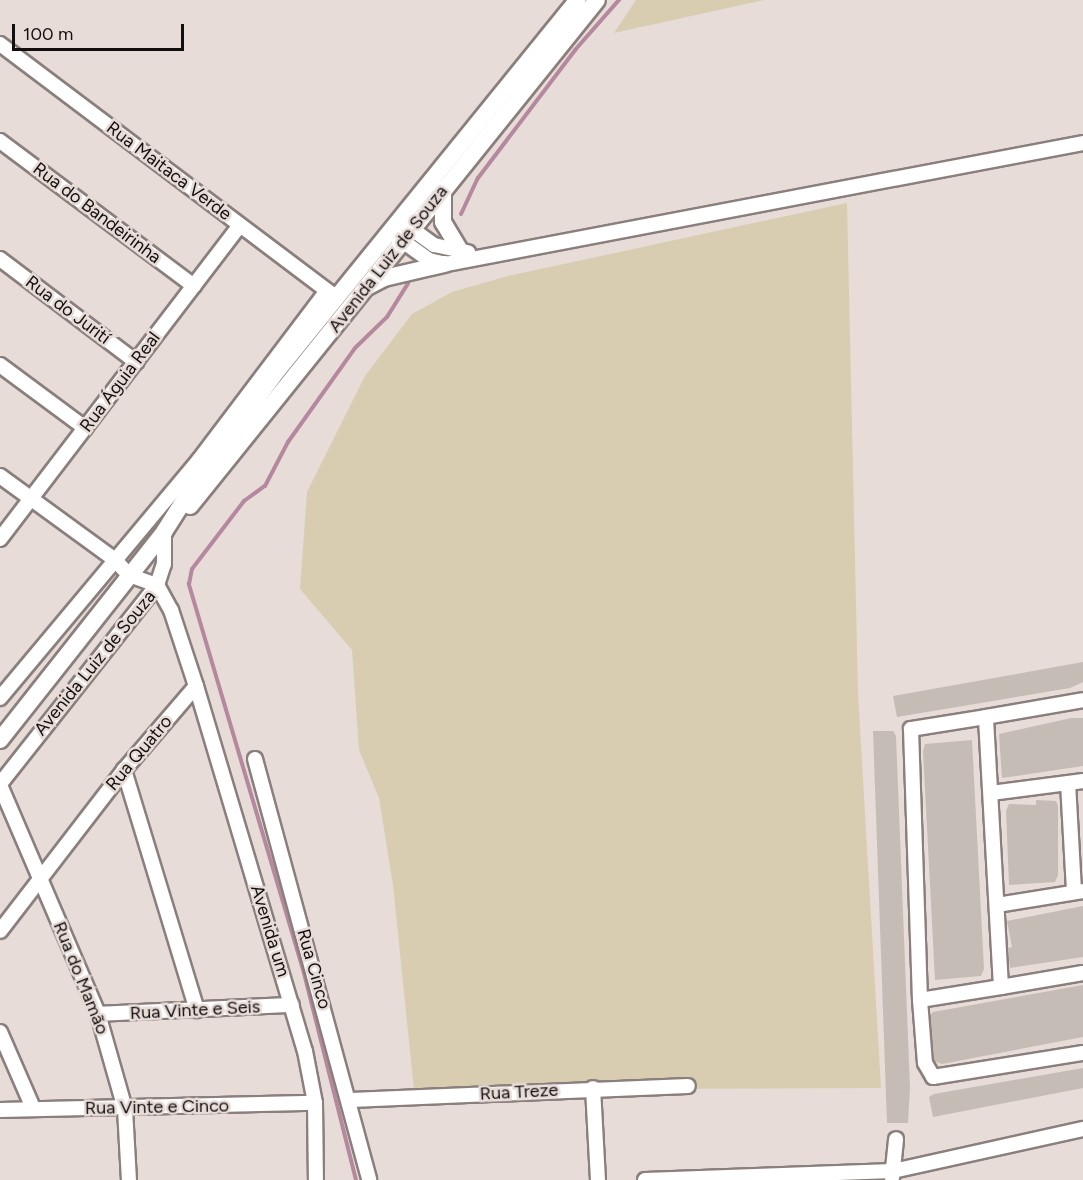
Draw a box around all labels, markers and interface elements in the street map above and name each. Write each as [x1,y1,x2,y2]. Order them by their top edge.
scale bar [15,12,188,50]
text: 100 m [23,23,73,45]
street label: Rua Maitaca Verde [102,117,236,225]
street label: Rua do Bandeirinha [29,158,165,268]
street label: Avenida Luiz de Souza [324,181,452,337]
street label: Rua do Jurití [21,271,115,349]
street label: Rua Águia Real [75,328,165,436]
street label: Avenida Luiz de Souza [30,586,160,740]
street label: Rua Quatro [101,711,177,795]
street label: Avenida um [246,883,294,979]
street label: Rua do Mamão [49,918,113,1038]
street label: Rua Cinco [292,926,336,1012]
street label: Rua Vinte e Seis [129,996,261,1024]
street label: Rua Treze [479,1079,559,1105]
street label: Rua Vinte e Cinco [85,1095,229,1119]

